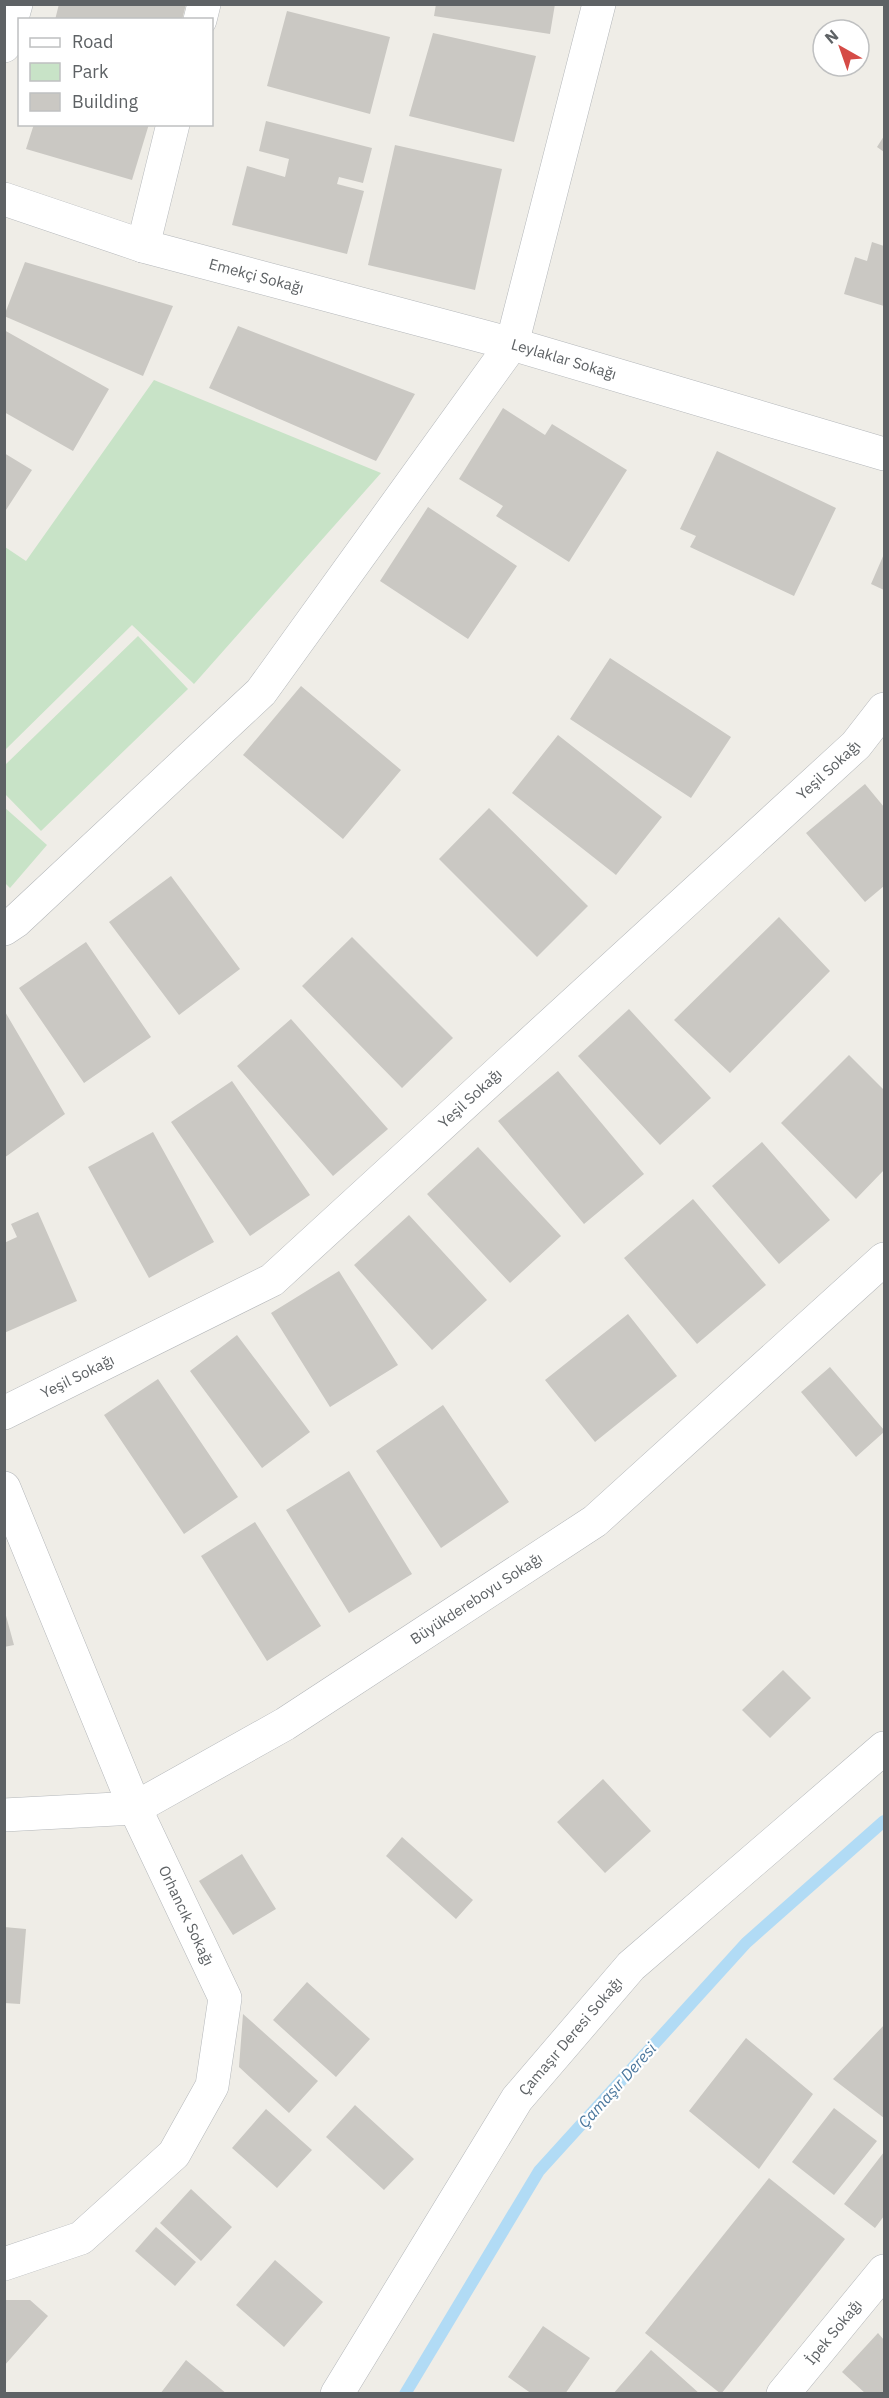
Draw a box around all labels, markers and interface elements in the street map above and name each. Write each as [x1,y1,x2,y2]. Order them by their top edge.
legend [18,18,213,126]
north arrow [811,18,871,78]
text: N [820,25,842,48]
text: Road [72,30,113,53]
text: Park [72,60,109,83]
text: Building [72,90,139,113]
street label: Emekçi Sokağı [207,254,306,297]
street label: Leylaklar Sokağı [509,334,619,383]
street label: Yeşil Sokağı [792,737,865,804]
street label: Yeşil Sokağı [434,1064,506,1132]
street label: Yeşil Sokağı [37,1350,117,1402]
street label: Büyükdereboyu Sokağı [407,1548,546,1648]
street label: Orhancık Sokağı [155,1862,218,1969]
street label: Çamaşır Deresi Sokağı [515,1974,627,2098]
water label: Çamaşır Deresi [574,2039,660,2131]
street label: İpek Sokağı [801,2295,866,2368]

